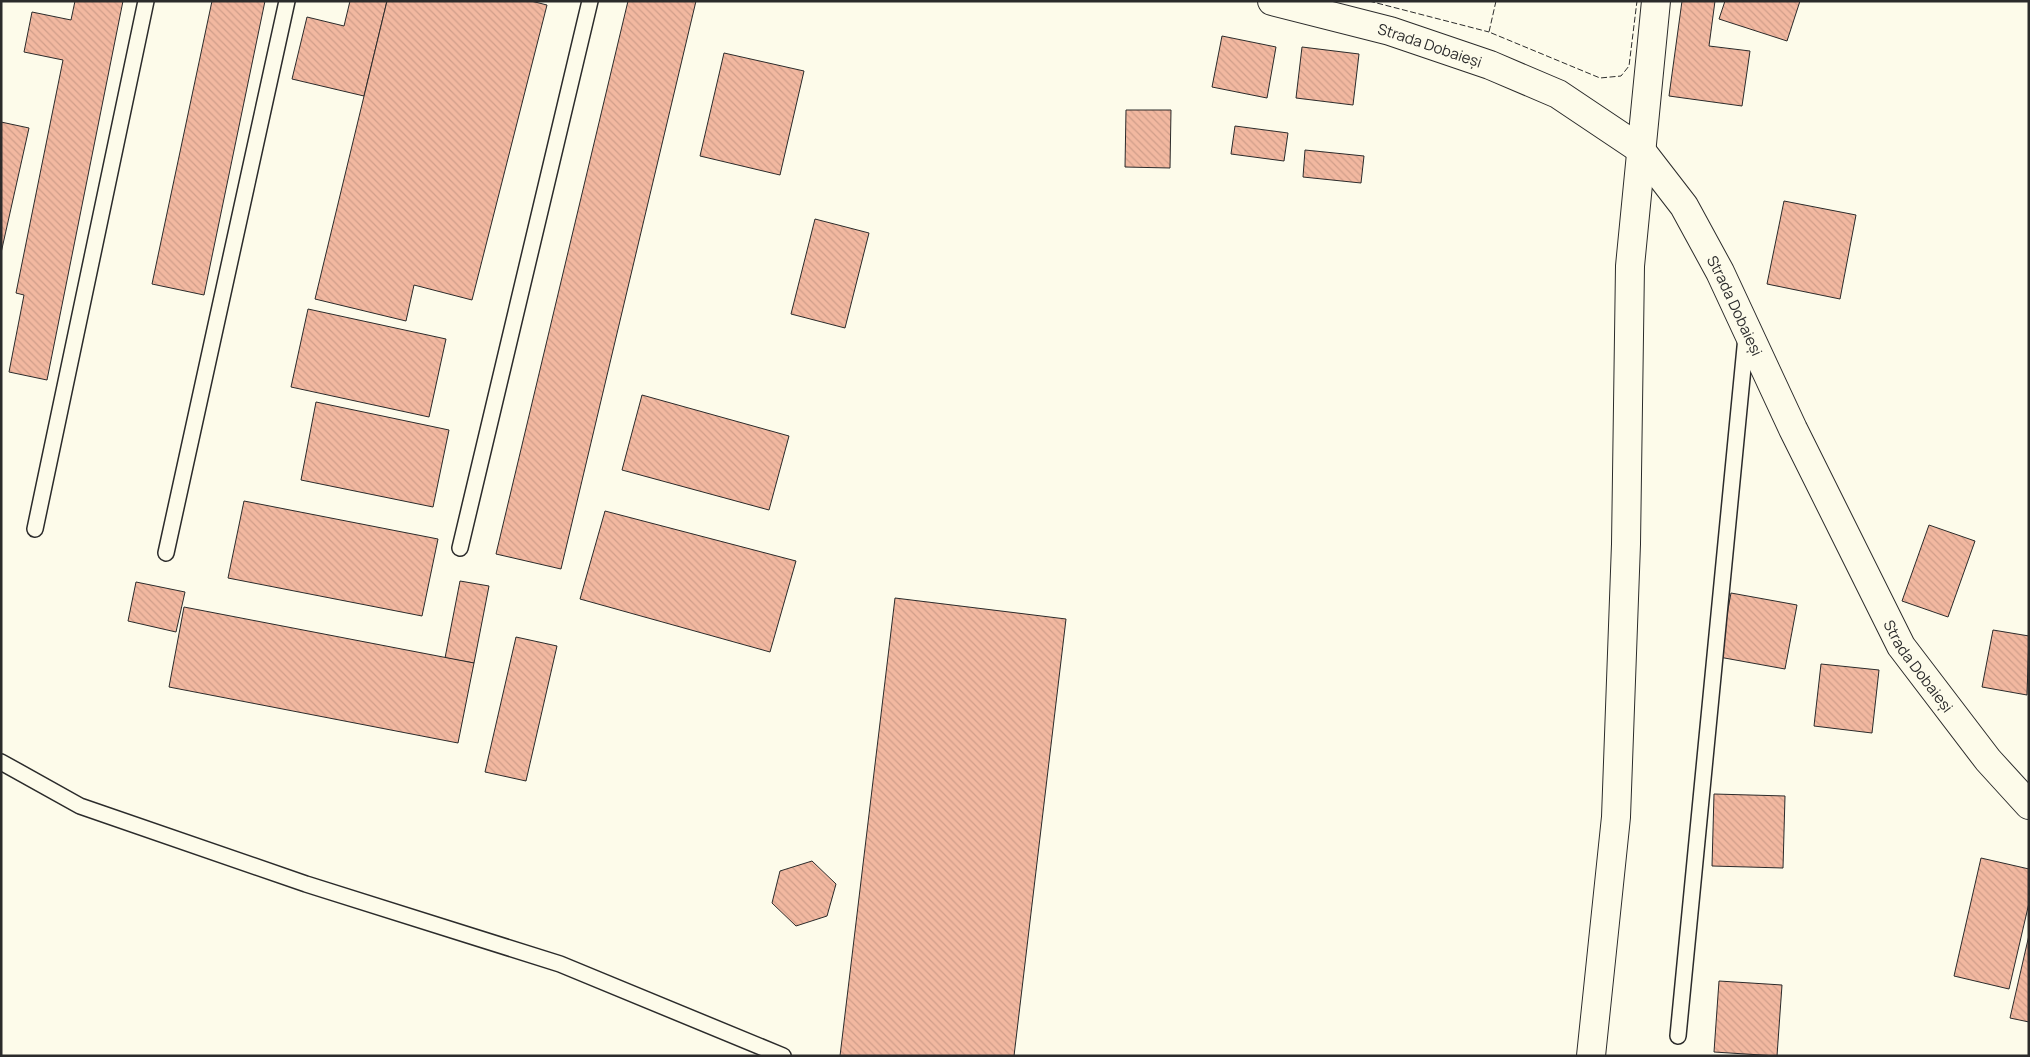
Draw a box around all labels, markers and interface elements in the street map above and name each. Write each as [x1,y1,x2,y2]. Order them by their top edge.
street label: Strada Dobaieși [1376,18,1485,72]
street label: Strada Dobaieși [1702,251,1768,359]
street label: Strada Dobaieși [1879,616,1958,716]

